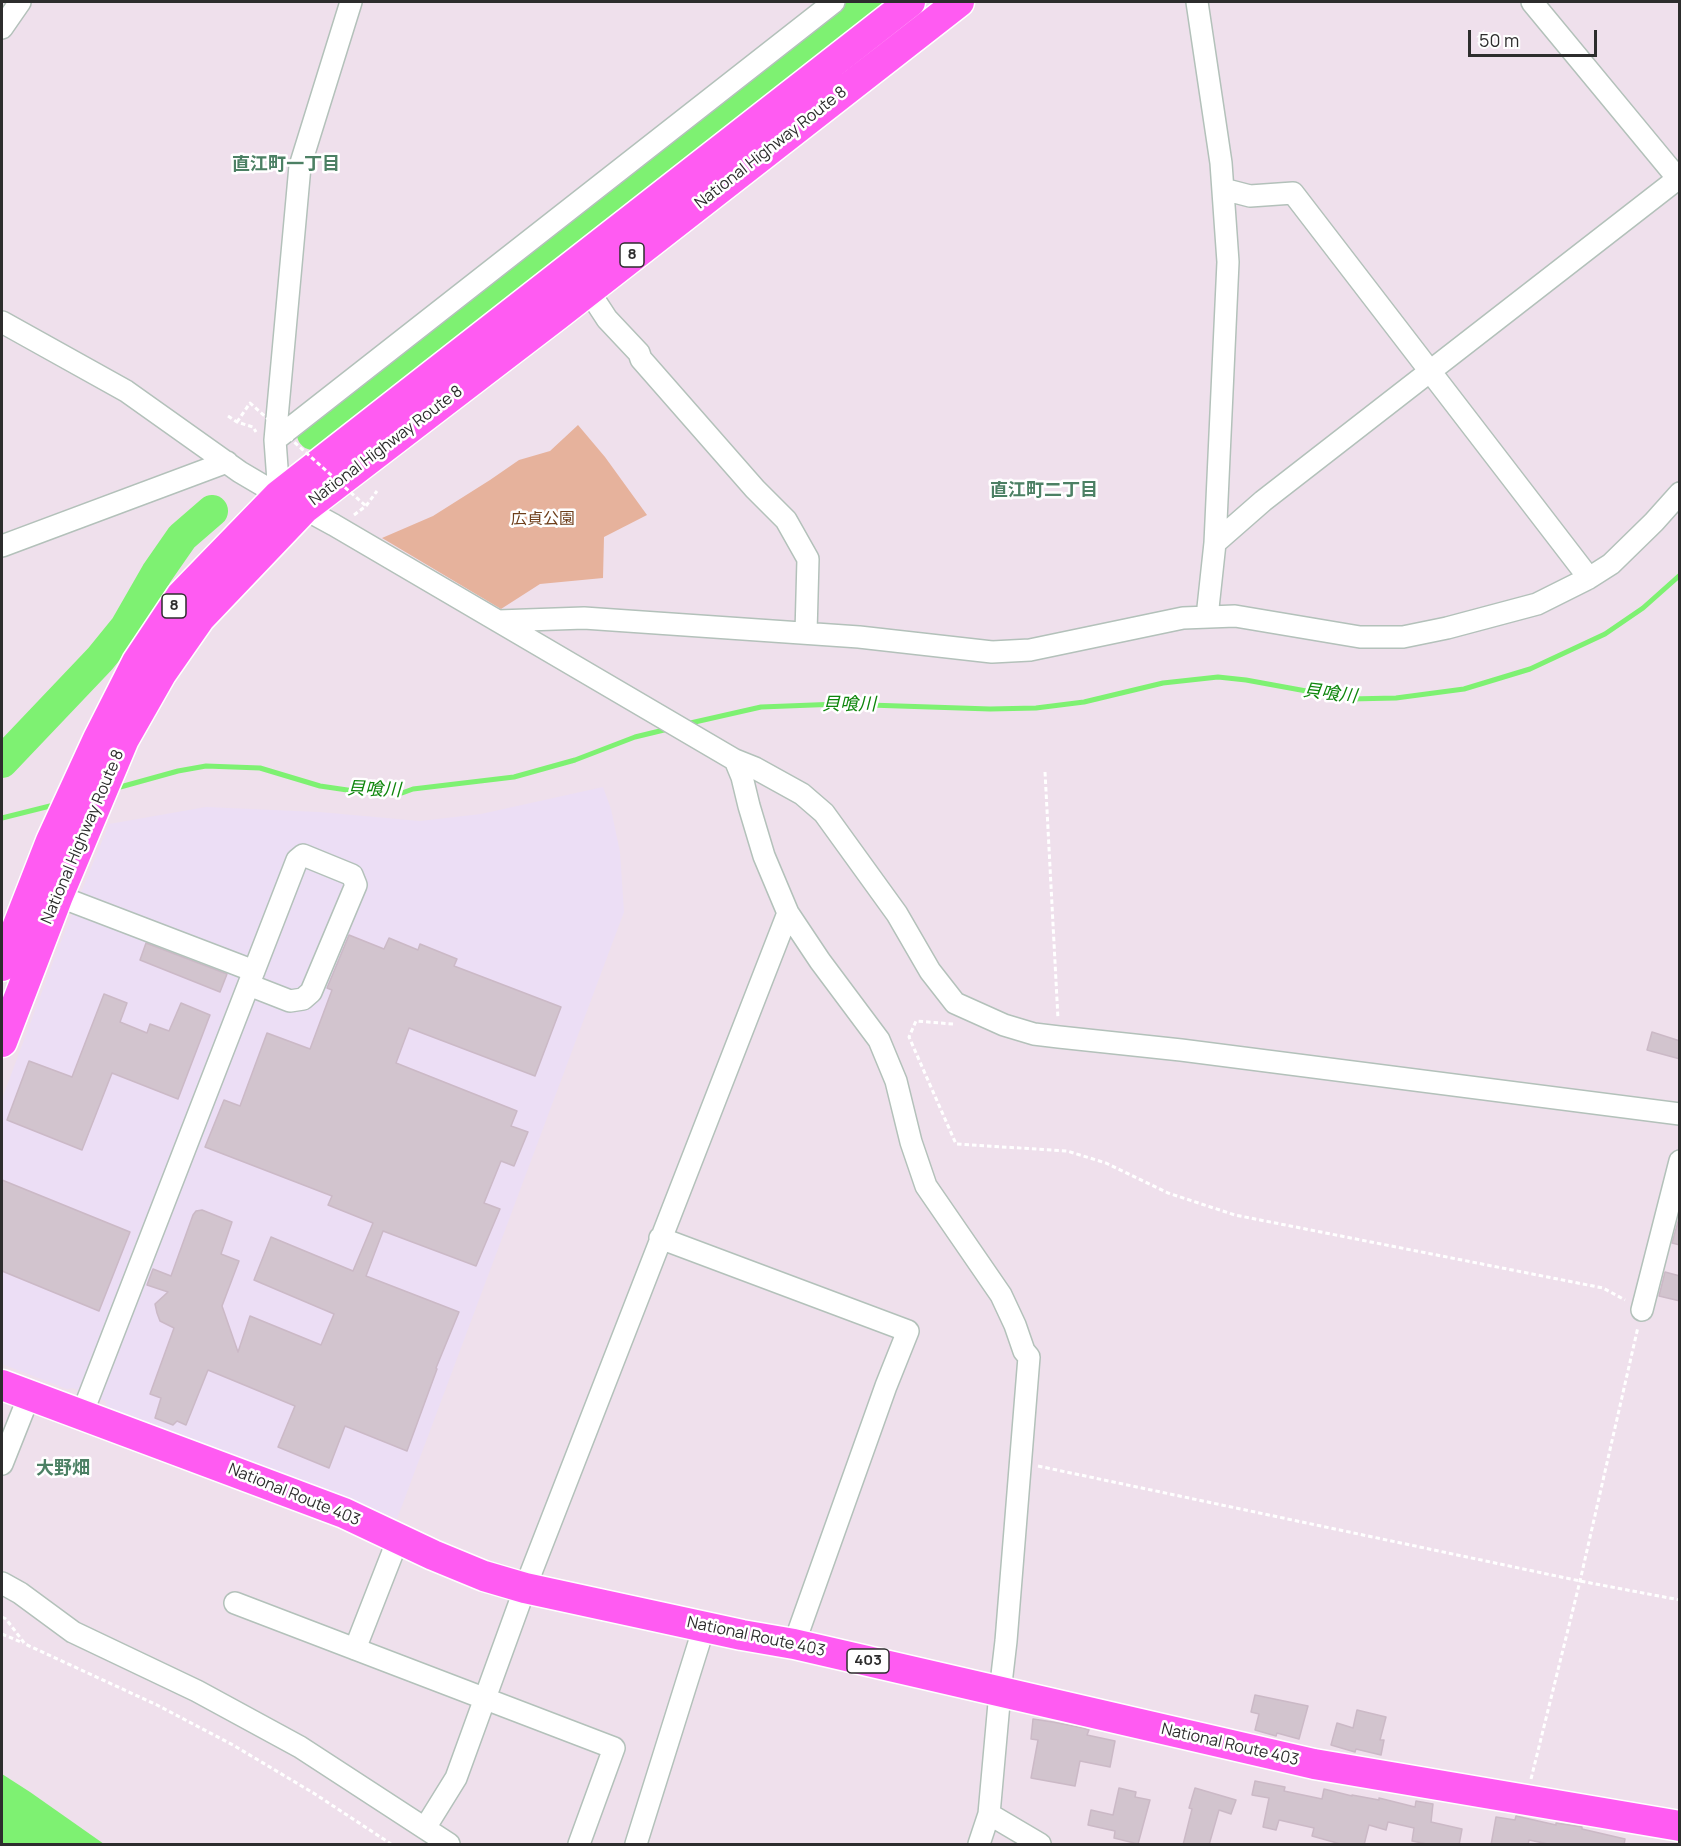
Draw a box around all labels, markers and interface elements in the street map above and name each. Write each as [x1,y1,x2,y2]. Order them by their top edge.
scale bar [1471,18,1600,56]
text: 50 m [1479,28,1519,52]
street label: National Highway Route 8 [691,83,851,213]
district label: 直江町一丁目 [232,154,340,176]
road number: 8 [620,243,644,267]
street label: National Highway Route 8 [305,382,467,510]
district label: 直江町二丁目 [990,480,1098,502]
park label: 広貞公園 [511,510,575,530]
road number: 8 [162,594,186,618]
water label: 貝喰川 [1302,680,1358,708]
water label: 貝喰川 [822,694,876,716]
street label: National Highway Route 8 [38,747,128,927]
water label: 貝喰川 [347,778,401,802]
district label: 大野畑 [36,1458,90,1480]
street label: National Route 403 [225,1460,363,1530]
street label: National Route 403 [685,1613,827,1661]
road number: 403 [847,1649,889,1673]
street label: National Route 403 [1159,1720,1301,1770]

